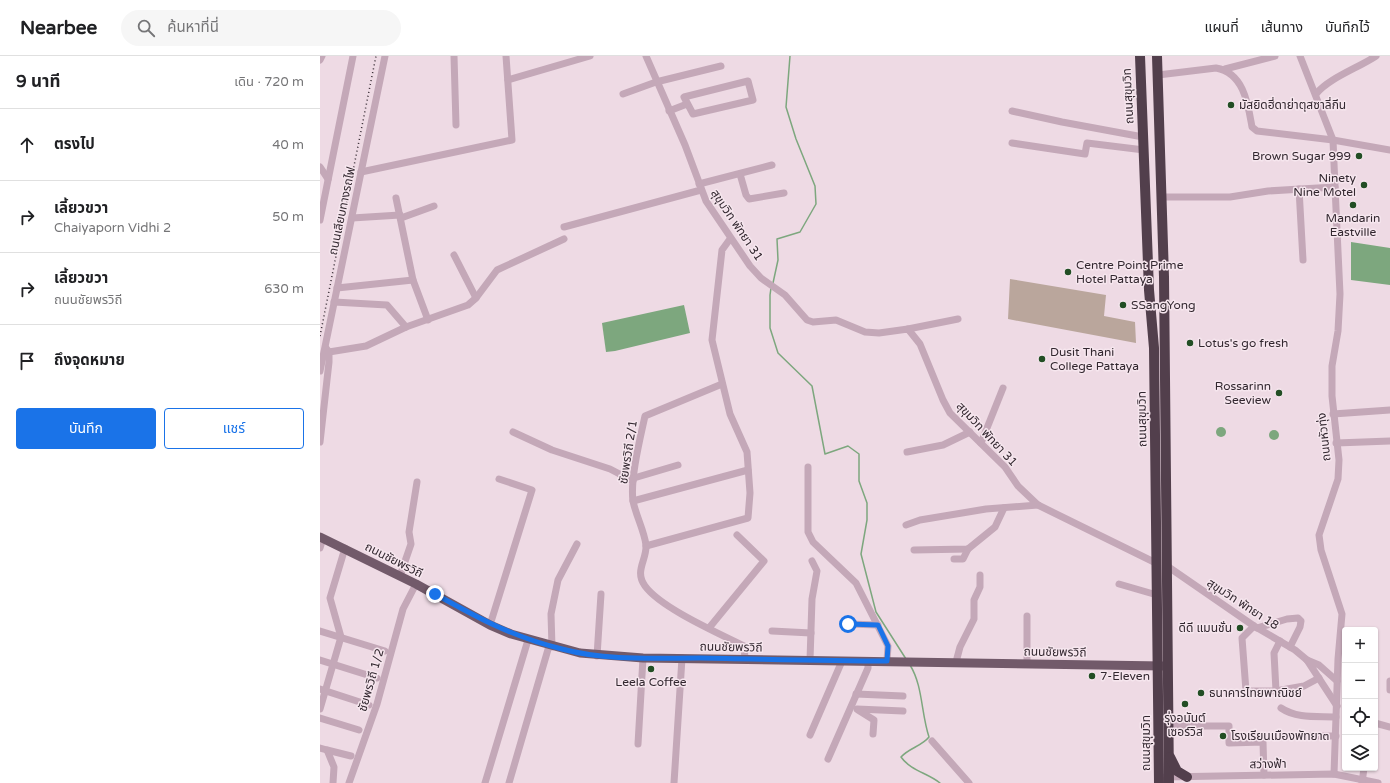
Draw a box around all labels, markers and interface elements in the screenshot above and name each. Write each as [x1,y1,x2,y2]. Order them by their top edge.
search box [121,10,401,46]
text: Nearbee [20,17,97,39]
icon: search [135,17,157,39]
text: ค้นหาที่นี่ [167,18,219,36]
text: แผนที่ [1205,19,1239,36]
text: เส้นทาง [1261,19,1303,36]
text: บันทึกไว้ [1325,19,1370,36]
street label: ถนนสุขุมวิท [1120,68,1136,124]
text: 9 นาที [16,71,60,92]
text: เดิน · 720 m [234,74,304,90]
place label: มัสยิดฮี่ดาย่าตุสซาลี่กีน [1239,96,1346,112]
marker: มัสยิดฮี่ดาย่าตุสซาลี่กีน [1226,100,1236,110]
icon: ahead [16,134,38,156]
text: ตรงไป [54,135,95,153]
text: 40 m [272,137,304,153]
place label: Brown Sugar 999 [1252,149,1351,163]
marker: Brown Sugar 999 [1354,151,1364,161]
street label: ถนนเลียบทางรถไฟ [326,166,358,256]
place label: Ninety Nine Motel [1293,171,1357,199]
marker: Ninety Nine Motel [1359,180,1369,190]
street label: สุขุมวิท พัทยา 31 [708,187,766,263]
text: เลี้ยวขวา [54,199,108,217]
marker: Mandarin Eastville [1348,200,1358,210]
icon: right [16,206,38,228]
text: 50 m [272,209,304,225]
place label: Mandarin Eastville [1326,211,1380,239]
text: Chaiyaporn Vidhi 2 [54,220,171,236]
place label: Centre Point Prime Hotel Pattaya [1076,258,1184,286]
marker: Centre Point Prime Hotel Pattaya [1063,267,1073,277]
text: เลี้ยวขวา [54,269,108,287]
icon: right [16,278,38,300]
text: 630 m [264,281,304,297]
text: ถนนชัยพรวิถี [54,292,122,308]
place label: SSangYong [1131,298,1196,312]
marker: SSangYong [1118,300,1128,310]
place label: Lotus's go fresh [1198,336,1288,350]
marker: Lotus's go fresh [1185,338,1195,348]
place label: Dusit Thani College Pattaya [1050,345,1139,373]
icon: arrive [16,350,38,372]
text: ถึงจุดหมาย [54,351,125,369]
marker: Dusit Thani College Pattaya [1037,354,1047,364]
place label: Rossarinn Seeview [1215,379,1271,407]
marker: Rossarinn Seeview [1274,388,1284,398]
street label: ถนนสุขุมวิท [1135,391,1149,447]
street label: สุขุมวิท พัทยา 31 [954,399,1020,469]
button: บันทึก [16,408,156,449]
button: แชร์ [164,408,304,449]
street label: ถนนหัวทุ่ง [1314,412,1334,462]
street label: ชัยพรวิถี 2/1 [616,419,640,485]
street label: ถนนชัยพรวิถี [363,539,425,581]
street label: สุขุมวิท พัทยา 18 [1204,576,1282,632]
route end [426,585,444,603]
route start [839,615,857,633]
place label: ดีดี แมนชั่น [1179,620,1232,635]
marker: ดีดี แมนชั่น [1235,623,1245,633]
map controls [1342,627,1378,771]
button: + [1342,627,1378,663]
street label: ถนนชัยพรวิถี [699,639,763,655]
street label: ถนนชัยพรวิถี [1023,644,1087,660]
street label: ชัยพรวิถี 1/2 [355,647,387,713]
button: − [1342,663,1378,699]
marker: Leela Coffee [646,664,656,674]
place label: 7-Eleven [1100,669,1150,683]
marker: 7-Eleven [1087,671,1097,681]
place label: Leela Coffee [615,675,687,689]
place label: ธนาคารไทยพาณิชย์ [1209,686,1302,700]
marker: ธนาคารไทยพาณิชย์ [1196,688,1206,698]
marker: รุ่งอนันต์ เซอร์วิส [1180,699,1190,709]
button: locate [1342,699,1378,735]
place label: รุ่งอนันต์ เซอร์วิส [1164,711,1206,739]
street label: ถนนสุขุมวิท [1139,715,1153,771]
place label: โรงเรียนเมืองพัทยา๓ [1231,729,1329,743]
marker: โรงเรียนเมืองพัทยา๓ [1218,731,1228,741]
button: layers [1342,735,1378,771]
street label: สว่างฟ้า [1249,757,1287,771]

